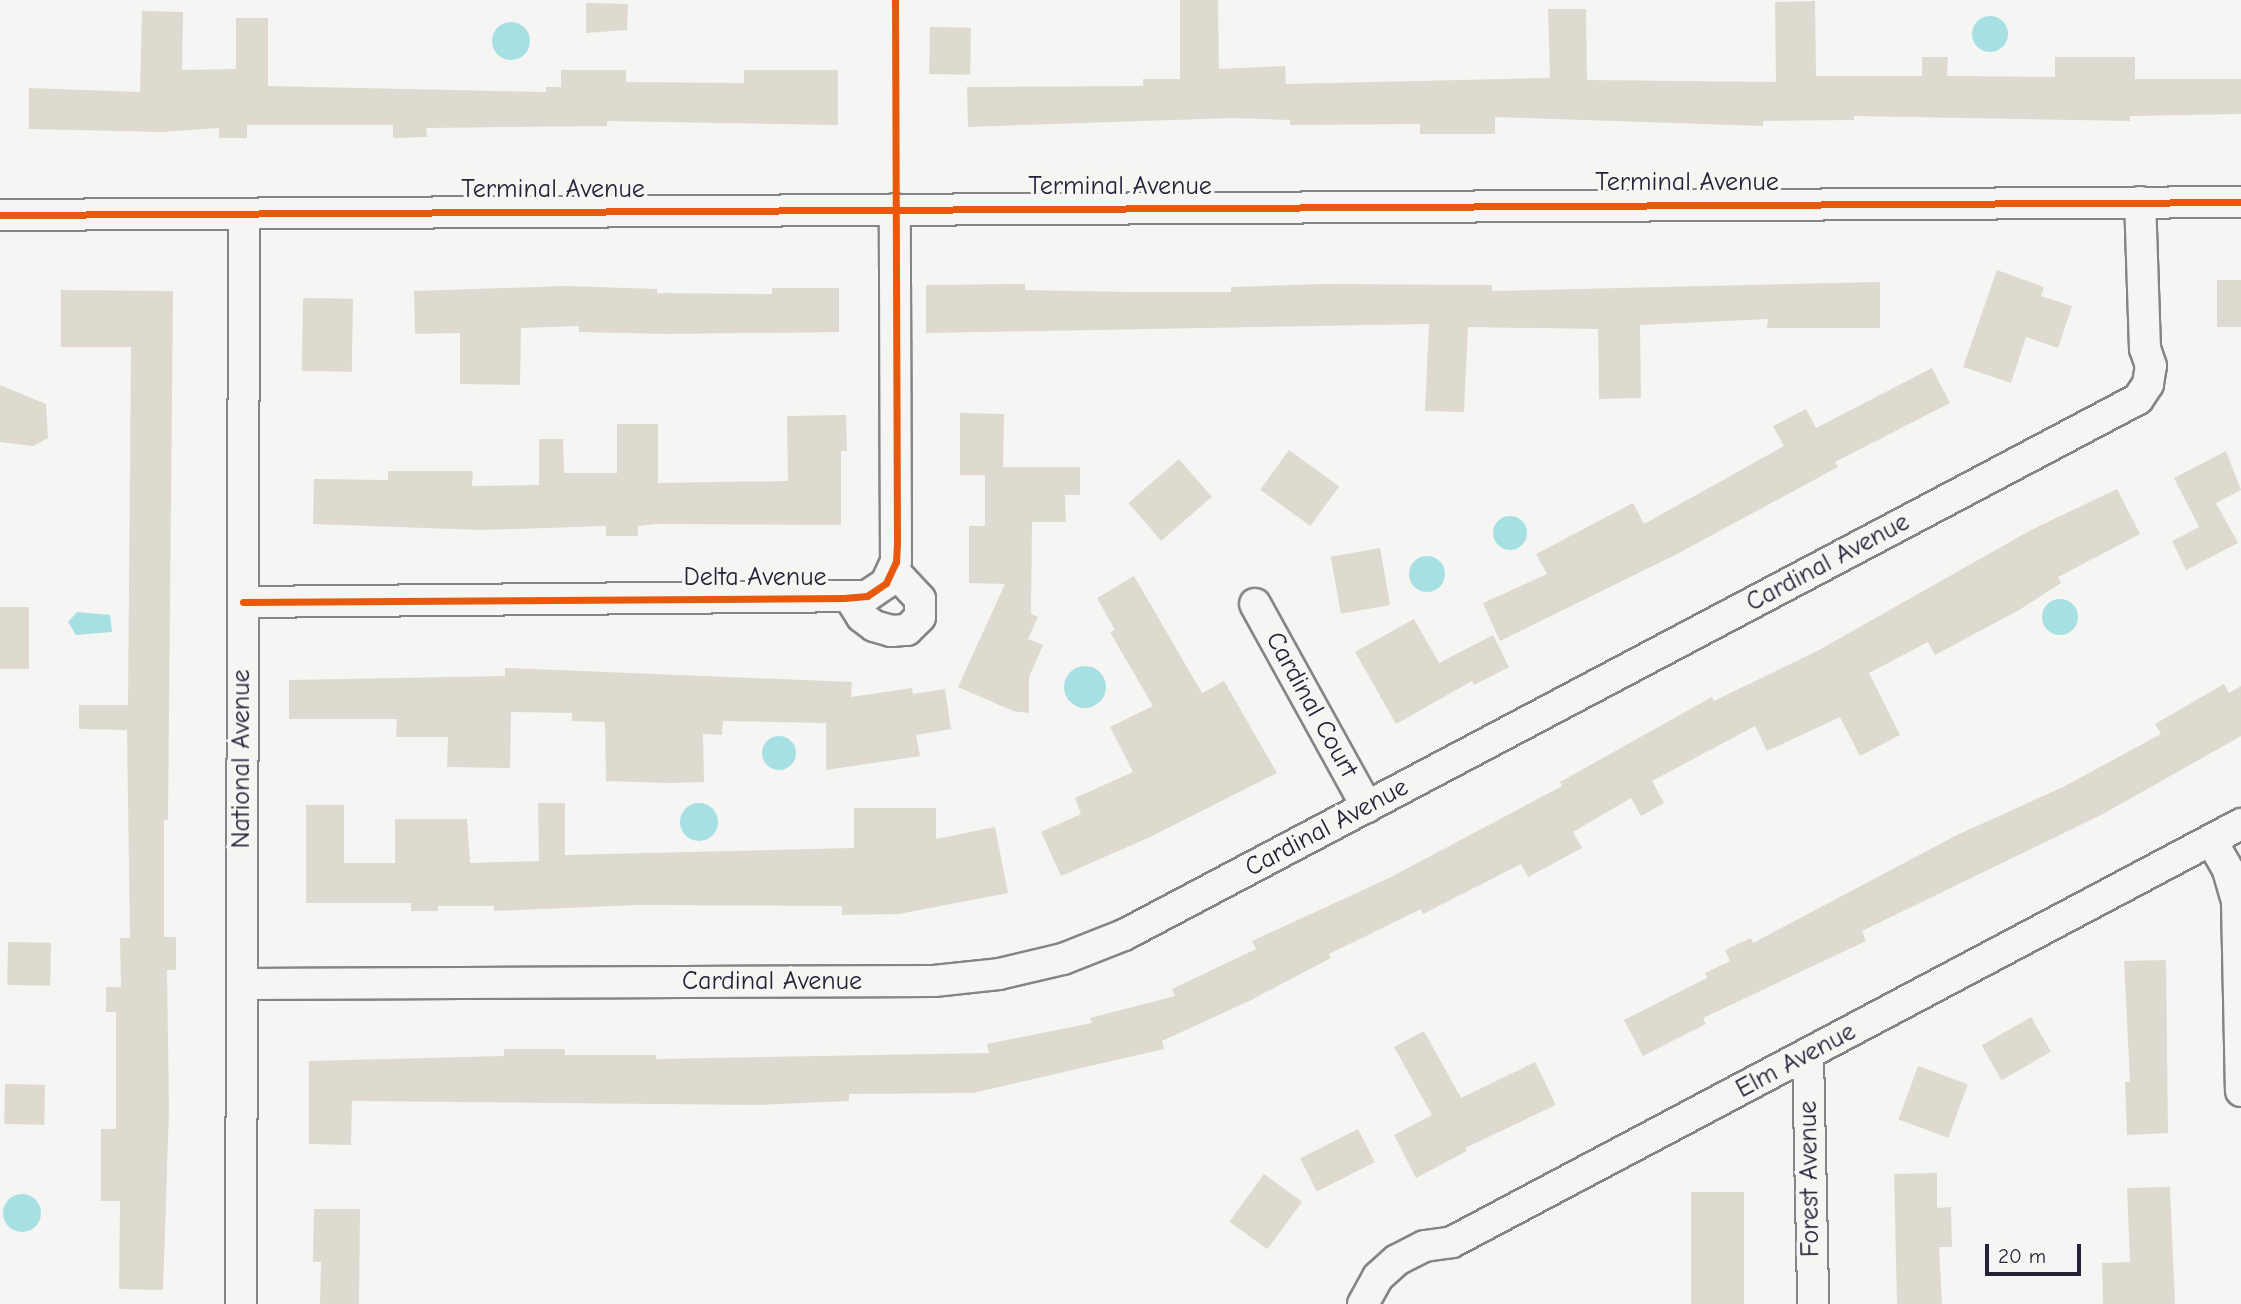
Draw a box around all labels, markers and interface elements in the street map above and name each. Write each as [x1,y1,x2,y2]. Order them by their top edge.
street label: Terminal Avenue [1595,167,1779,199]
street label: Terminal Avenue [1028,171,1212,203]
street label: Terminal Avenue [461,174,645,206]
street label: Cardinal Avenue [1741,507,1915,619]
street label: Delta Avenue [683,562,827,594]
street label: Cardinal Court [1258,627,1364,783]
street label: National Avenue [226,670,258,848]
street label: Cardinal Avenue [1240,772,1414,884]
street label: Cardinal Avenue [682,966,862,998]
street label: Elm Avenue [1731,1017,1861,1105]
street label: Forest Avenue [1793,1101,1827,1257]
scale bar [1989,1230,2085,1274]
text: 20 m [1998,1244,2046,1268]

